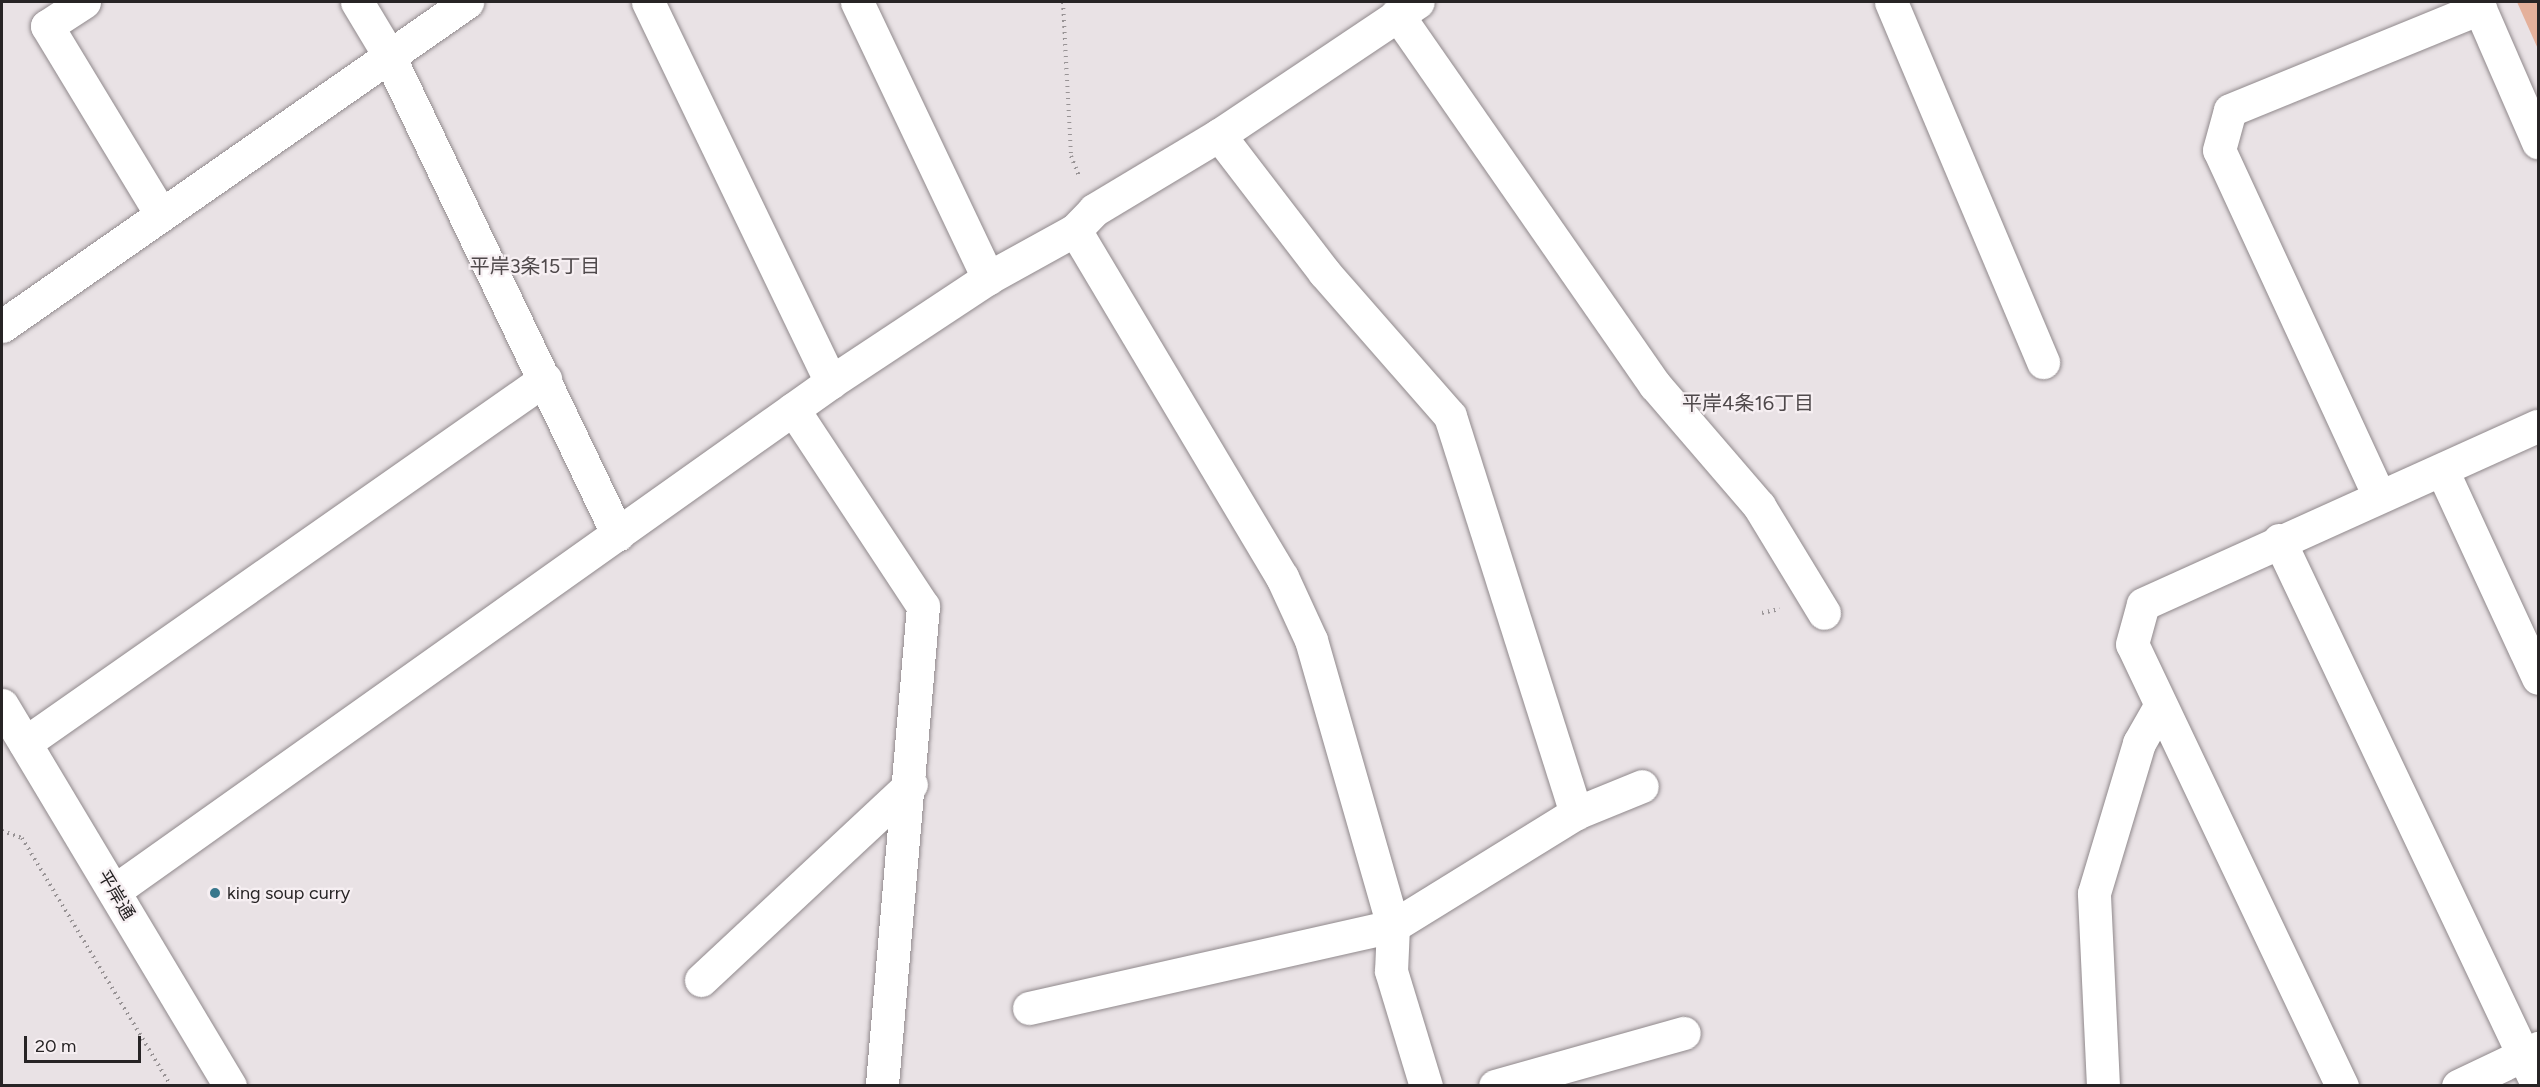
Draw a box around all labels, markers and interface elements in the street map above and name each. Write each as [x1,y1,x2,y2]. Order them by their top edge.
district label: 平岸3条15丁目 [470,254,600,278]
district label: 平岸4条16丁目 [1682,391,1814,415]
street label: 平岸通 [93,866,139,924]
place label: king soup curry [227,882,350,904]
marker: king soup curry [208,886,222,900]
scale bar [27,1024,144,1062]
text: 20 m [35,1035,76,1057]

